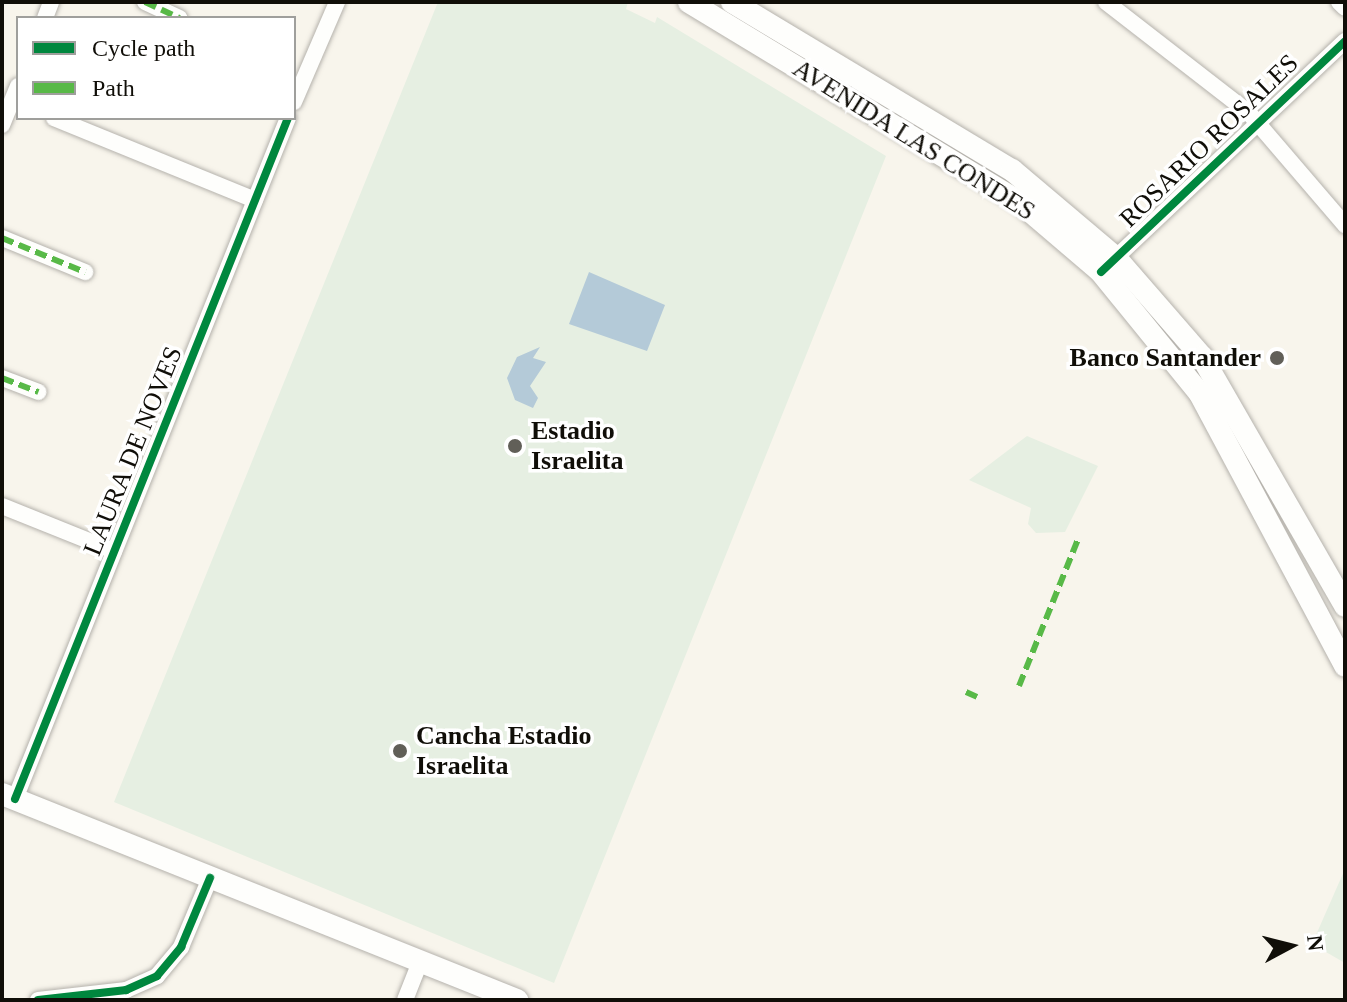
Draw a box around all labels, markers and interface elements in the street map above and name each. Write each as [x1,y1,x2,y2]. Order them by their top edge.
legend [16,16,296,120]
text: Cycle path [92,35,195,61]
street label: ROSARIO ROSALES [1113,48,1305,234]
street label: AVENIDA LAS CONDES [786,52,1042,228]
text: Path [92,75,135,101]
street label: LAURA DE NOVES [77,341,189,561]
place label: Banco Santander [1070,342,1261,374]
marker: Banco Santander [1268,349,1286,367]
place label: Estadio Israelita [531,415,623,476]
marker: Estadio Israelita [506,437,524,455]
place label: Cancha Estadio Israelita [416,720,592,782]
marker: Cancha Estadio Israelita [391,742,409,760]
north arrow [1251,906,1331,986]
text: N [1302,934,1329,952]

